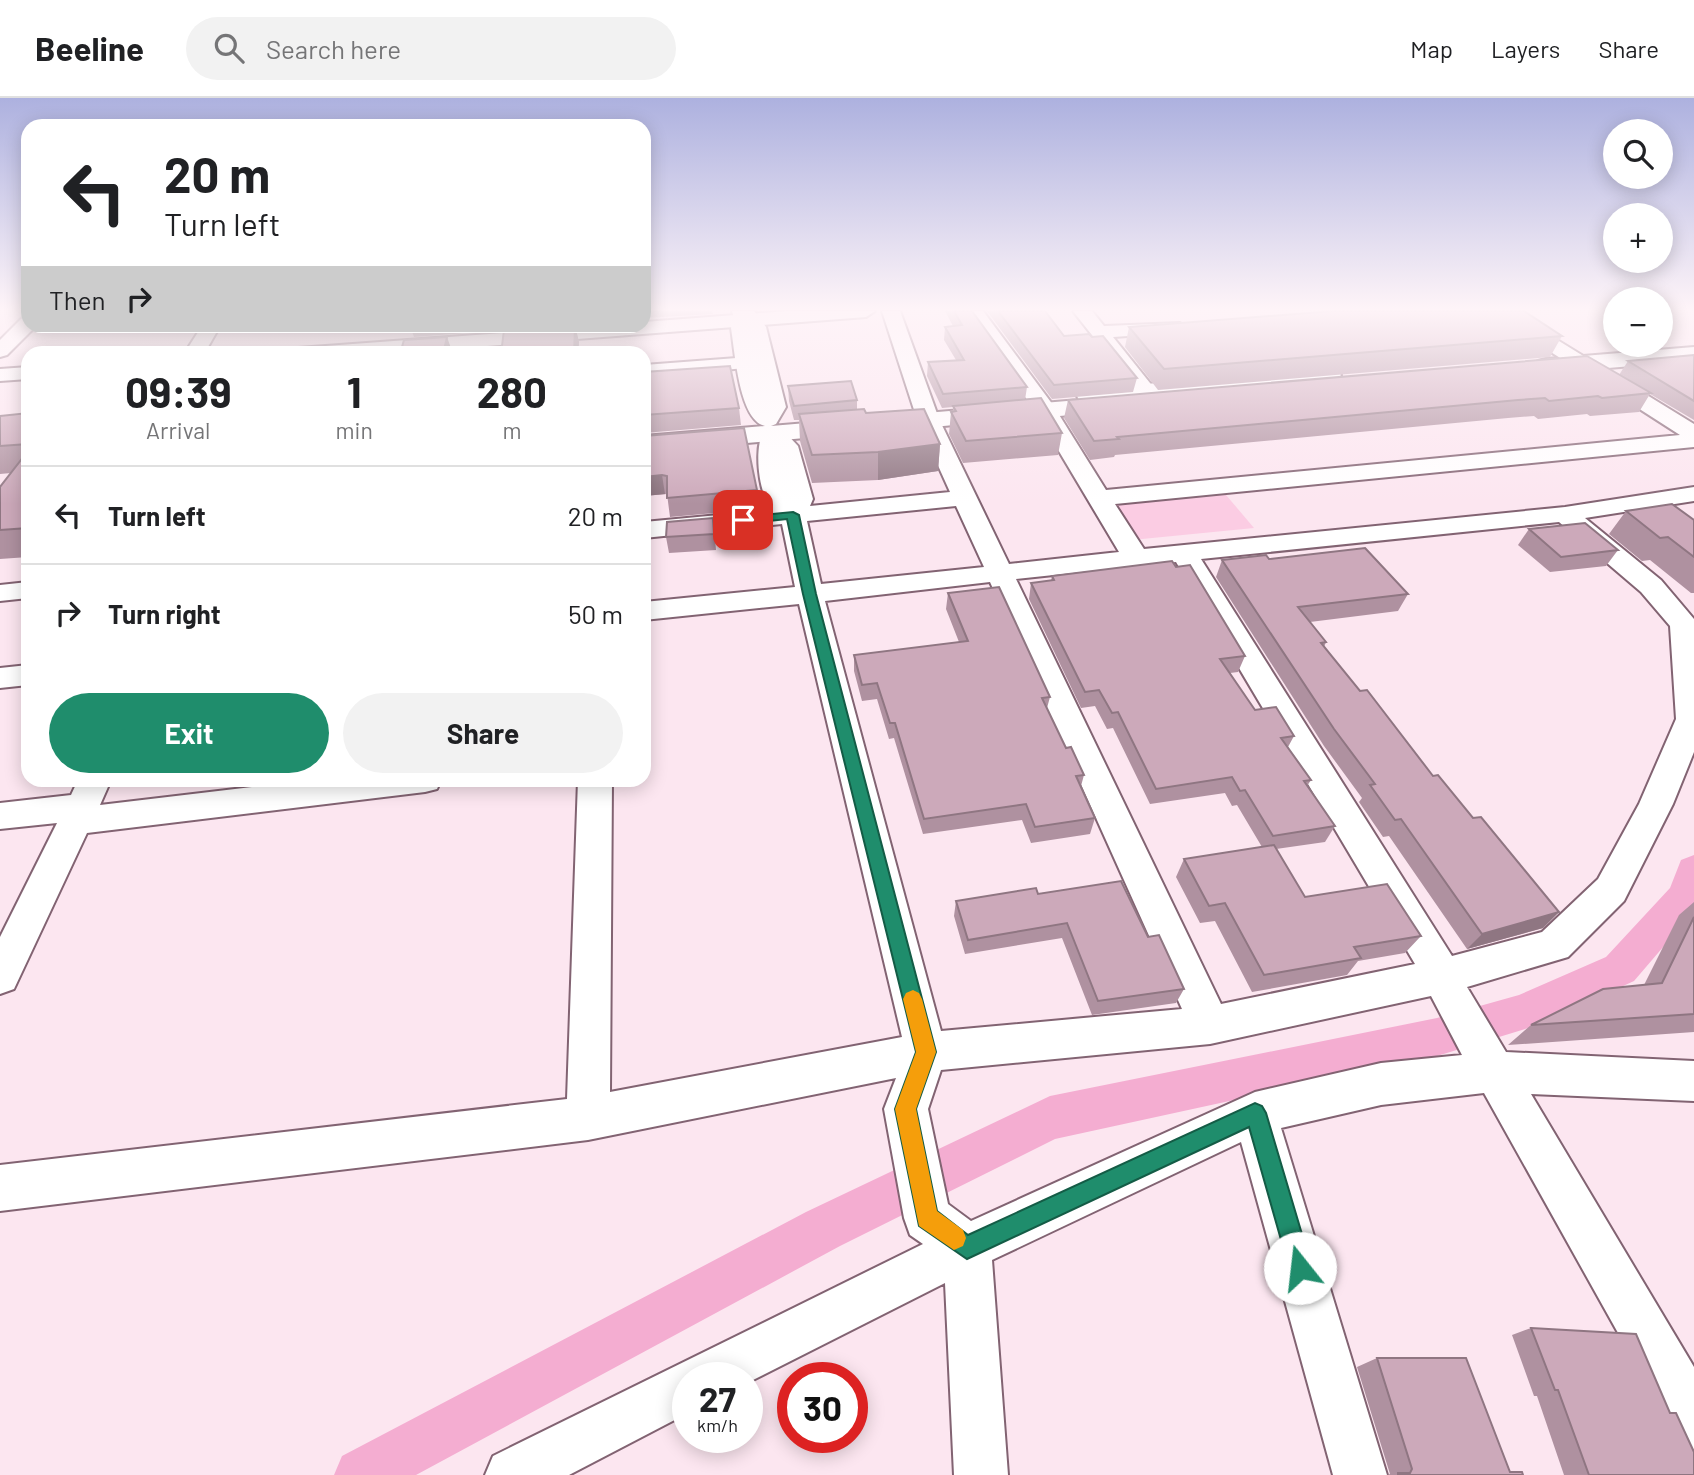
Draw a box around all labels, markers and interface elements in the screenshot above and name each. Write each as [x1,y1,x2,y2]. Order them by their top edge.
search box [186,17,676,80]
text: Beeline [35,28,144,68]
icon: search [210,29,248,67]
text: Search here [266,33,401,64]
text: Map [1410,34,1453,63]
text: Layers [1491,34,1560,63]
text: Share [1598,34,1659,63]
map controls [1603,119,1673,357]
button: search [1603,119,1673,189]
text: 20 m [164,144,270,203]
icon: left [49,147,140,238]
button: + [1603,203,1673,273]
text: Turn left [164,204,281,242]
icon: right [120,280,158,318]
text: Then [49,284,106,315]
button: − [1603,287,1673,357]
text: 09:39 [125,366,232,416]
text: 1 [347,366,362,416]
text: 280 [477,366,547,416]
text: Arrival [146,416,210,444]
text: min [336,416,373,444]
text: m [502,416,521,444]
pin [713,490,773,550]
icon: left [49,496,87,534]
text: Turn left [108,500,206,531]
text: 20 m [568,500,623,531]
icon: arrive [724,501,762,539]
icon: right [49,594,87,632]
text: Turn right [108,598,221,629]
text: 50 m [568,598,623,629]
button: Exit [49,693,329,773]
button: Share [343,693,623,773]
position arrow [1263,1231,1337,1305]
speed limit sign: 30 [777,1362,868,1453]
text: 27 [699,1377,736,1419]
text: km/h [697,1414,738,1436]

